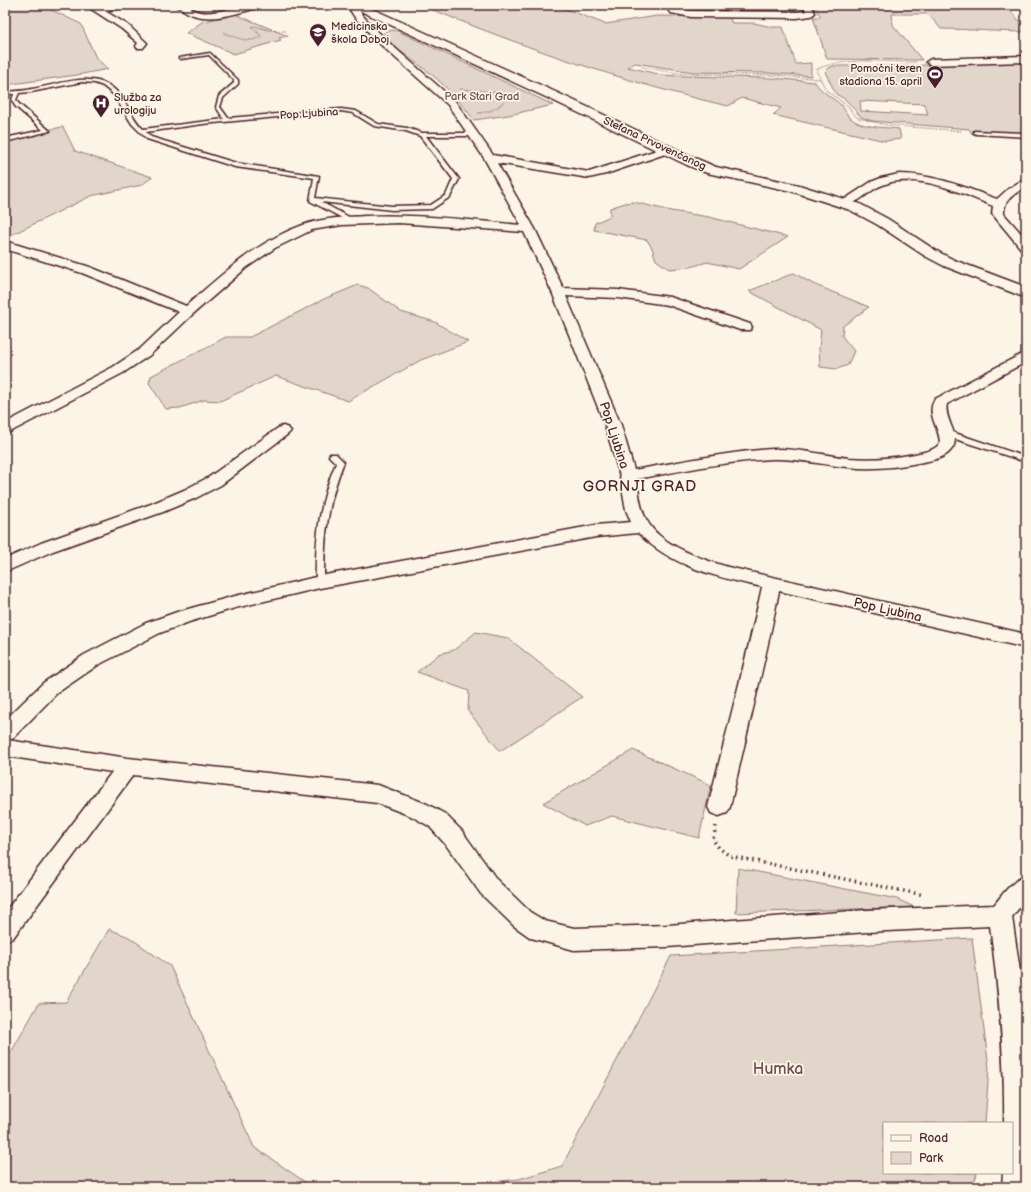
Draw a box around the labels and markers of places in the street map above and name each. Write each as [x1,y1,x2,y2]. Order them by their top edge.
place label: Medicinska škola Doboj [331,20,389,46]
school or university icon: Medicinska škola Doboj [308,22,328,47]
place label: Pomoćni teren stadiona 15. april [839,62,922,88]
sports icon: Pomoćni teren stadiona 15. april [925,64,945,89]
place label: Služba za urologiju [114,91,161,117]
hospital icon: Služba za urologiju [91,93,111,118]

